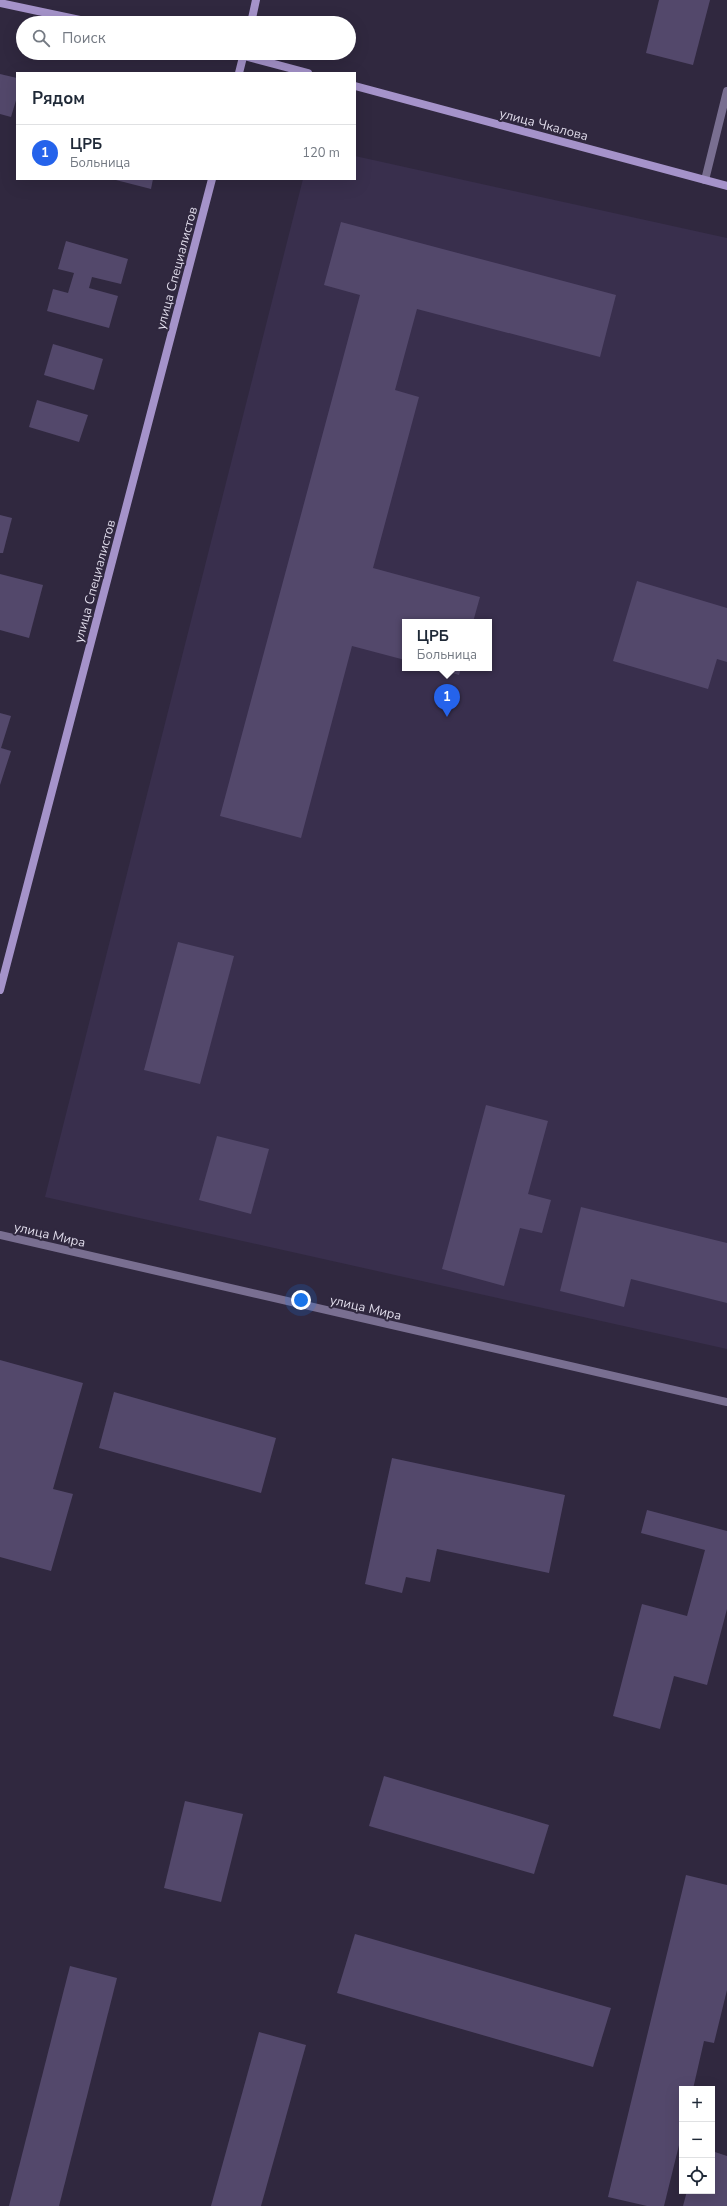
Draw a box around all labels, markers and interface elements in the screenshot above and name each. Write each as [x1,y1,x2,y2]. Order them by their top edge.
search box [16,16,356,60]
icon: search [30,27,52,49]
text: Поиск [62,28,106,48]
text: Рядом [32,87,85,110]
street label: улица Чкалова [497,104,590,145]
text: ЦРБ [70,134,102,154]
text: 1 [41,144,49,162]
text: 120 m [302,144,340,162]
text: Больница [70,154,130,172]
street label: улица Специалистов [152,205,202,332]
street label: улица Специалистов [70,518,120,645]
popup [402,619,492,671]
text: ЦРБ [417,626,449,646]
text: Больница [417,646,477,664]
pin: 1 [434,684,460,717]
street label: улица Мира [12,1218,87,1252]
your location [291,1290,311,1310]
street label: улица Мира [328,1291,403,1325]
map controls [679,2086,715,2194]
button: + [679,2086,715,2122]
button: − [679,2122,715,2158]
button: locate [679,2158,715,2194]

